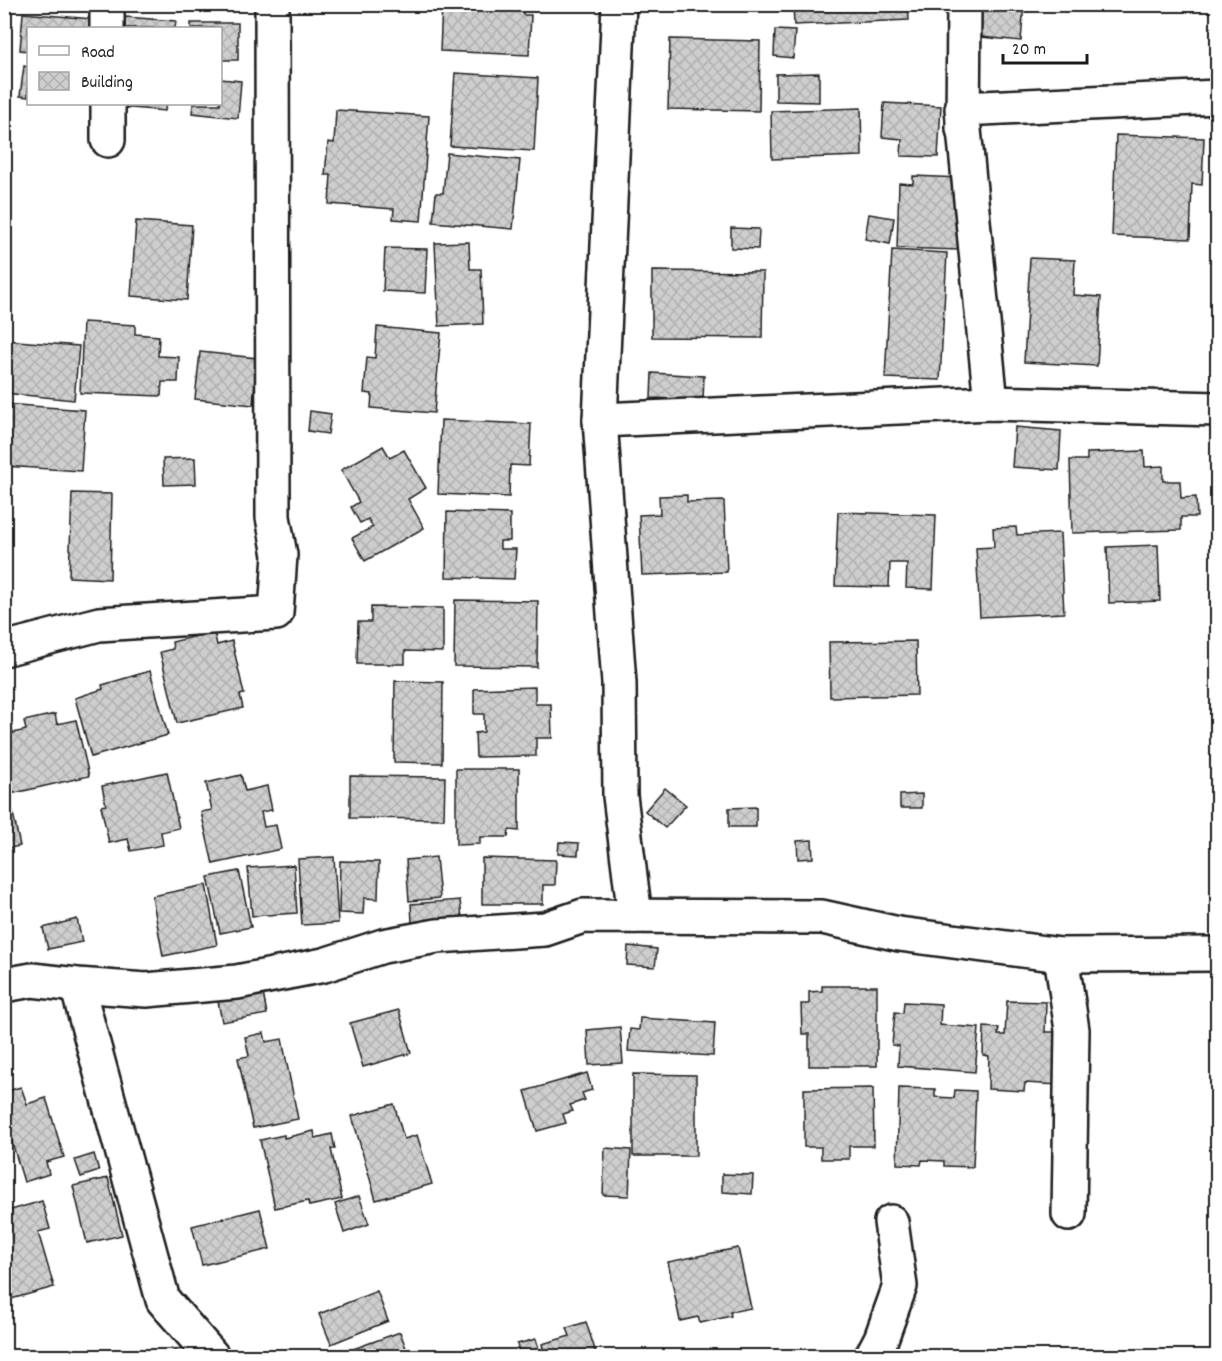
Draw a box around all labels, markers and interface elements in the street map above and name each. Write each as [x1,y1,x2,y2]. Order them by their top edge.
legend [27,27,222,105]
scale bar [1003,27,1087,65]
text: 20 m [1012,38,1046,63]
text: Road [81,41,115,66]
text: Building [81,71,133,96]

